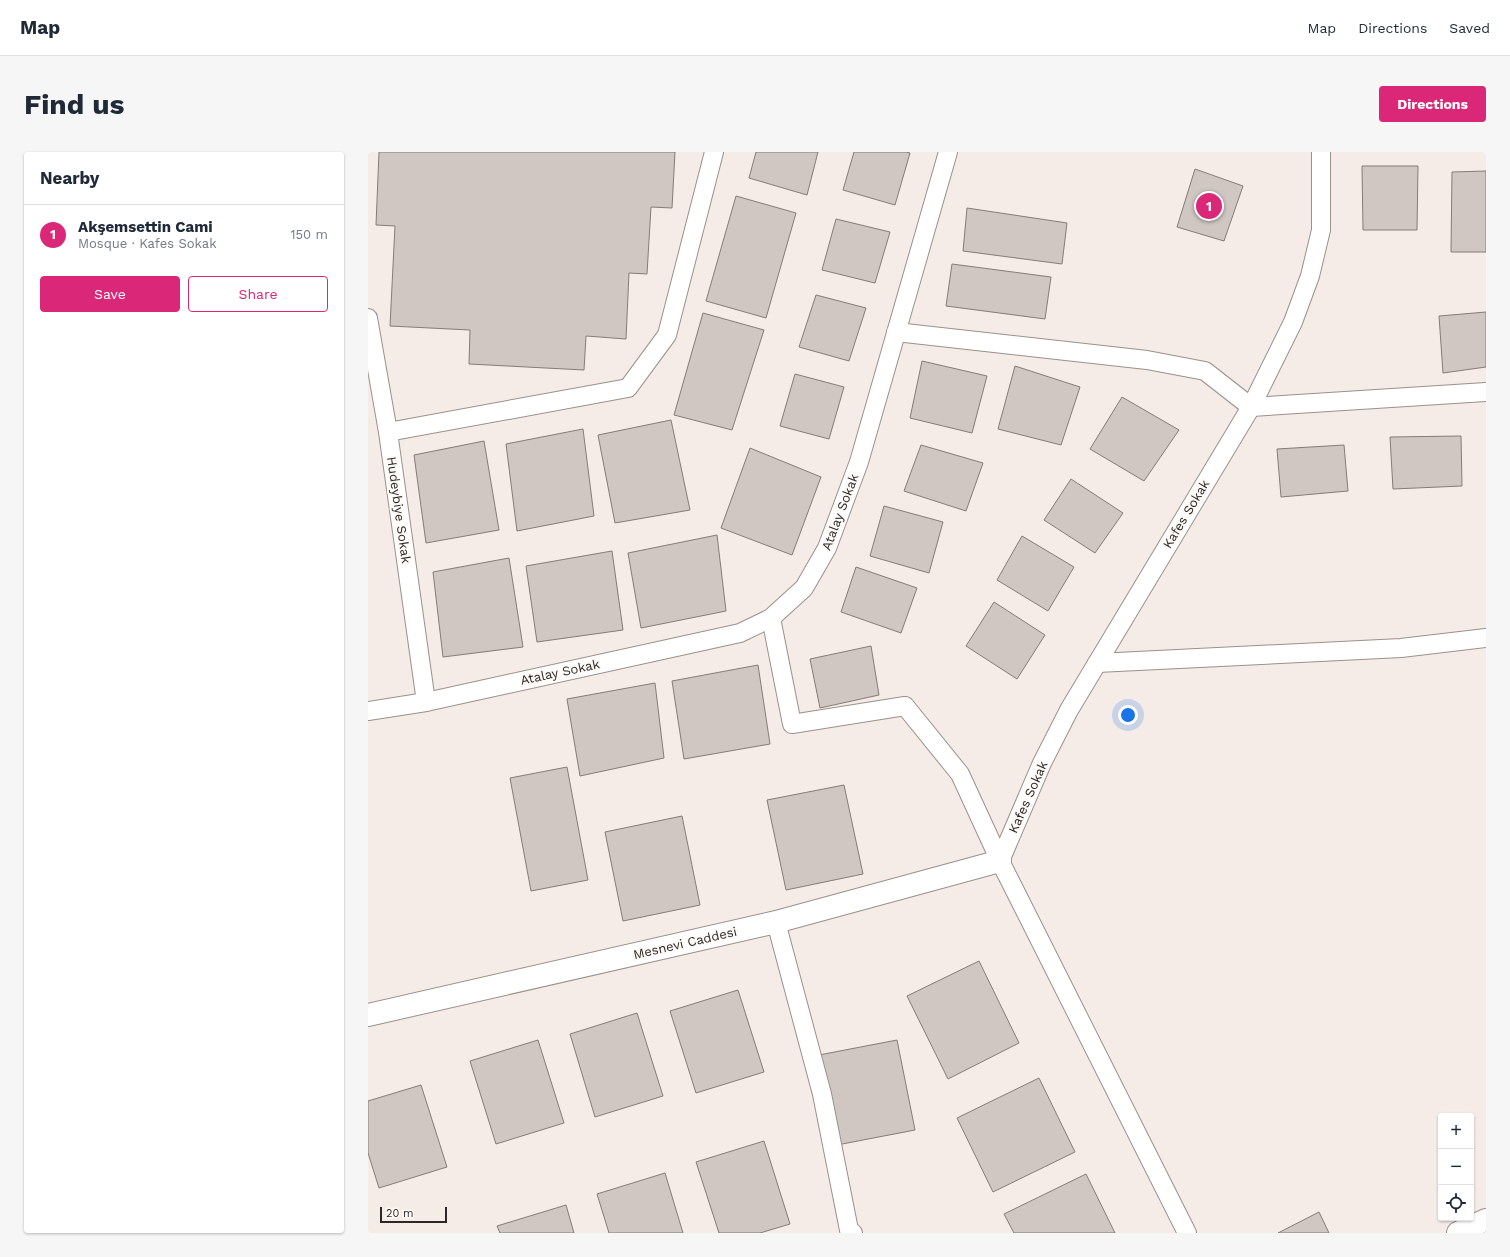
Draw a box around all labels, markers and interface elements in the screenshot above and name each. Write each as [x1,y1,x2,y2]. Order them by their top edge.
text: Map [20,16,60,39]
text: Map [1308,20,1336,36]
text: Directions [1358,20,1427,36]
text: Saved [1449,20,1490,36]
button: Directions [1379,86,1486,122]
text: Find us [24,88,124,121]
text: Nearby [40,168,99,188]
pin: 1 [1196,191,1222,221]
text: Akşemsettin Cami [78,218,213,236]
text: 1 [50,227,56,242]
text: 150 m [290,227,328,242]
text: Mosque · Kafes Sokak [78,236,217,251]
button: Save [40,276,180,312]
button: Share [188,276,328,312]
street label: Hudeybiye Sokak [384,456,414,565]
street label: Atalay Sokak [819,471,862,552]
street label: Kafes Sokak [1160,476,1213,551]
street label: Atalay Sokak [519,656,602,688]
your location [1118,705,1138,725]
street label: Kafes Sokak [1005,758,1051,835]
street label: Mesnevi Caddesi [632,924,738,962]
map controls [1438,1113,1474,1221]
button: + [1438,1113,1474,1149]
button: − [1438,1149,1474,1185]
button: locate [1438,1185,1474,1221]
scale bar [380,1205,447,1224]
text: 20 m [386,1207,414,1220]

